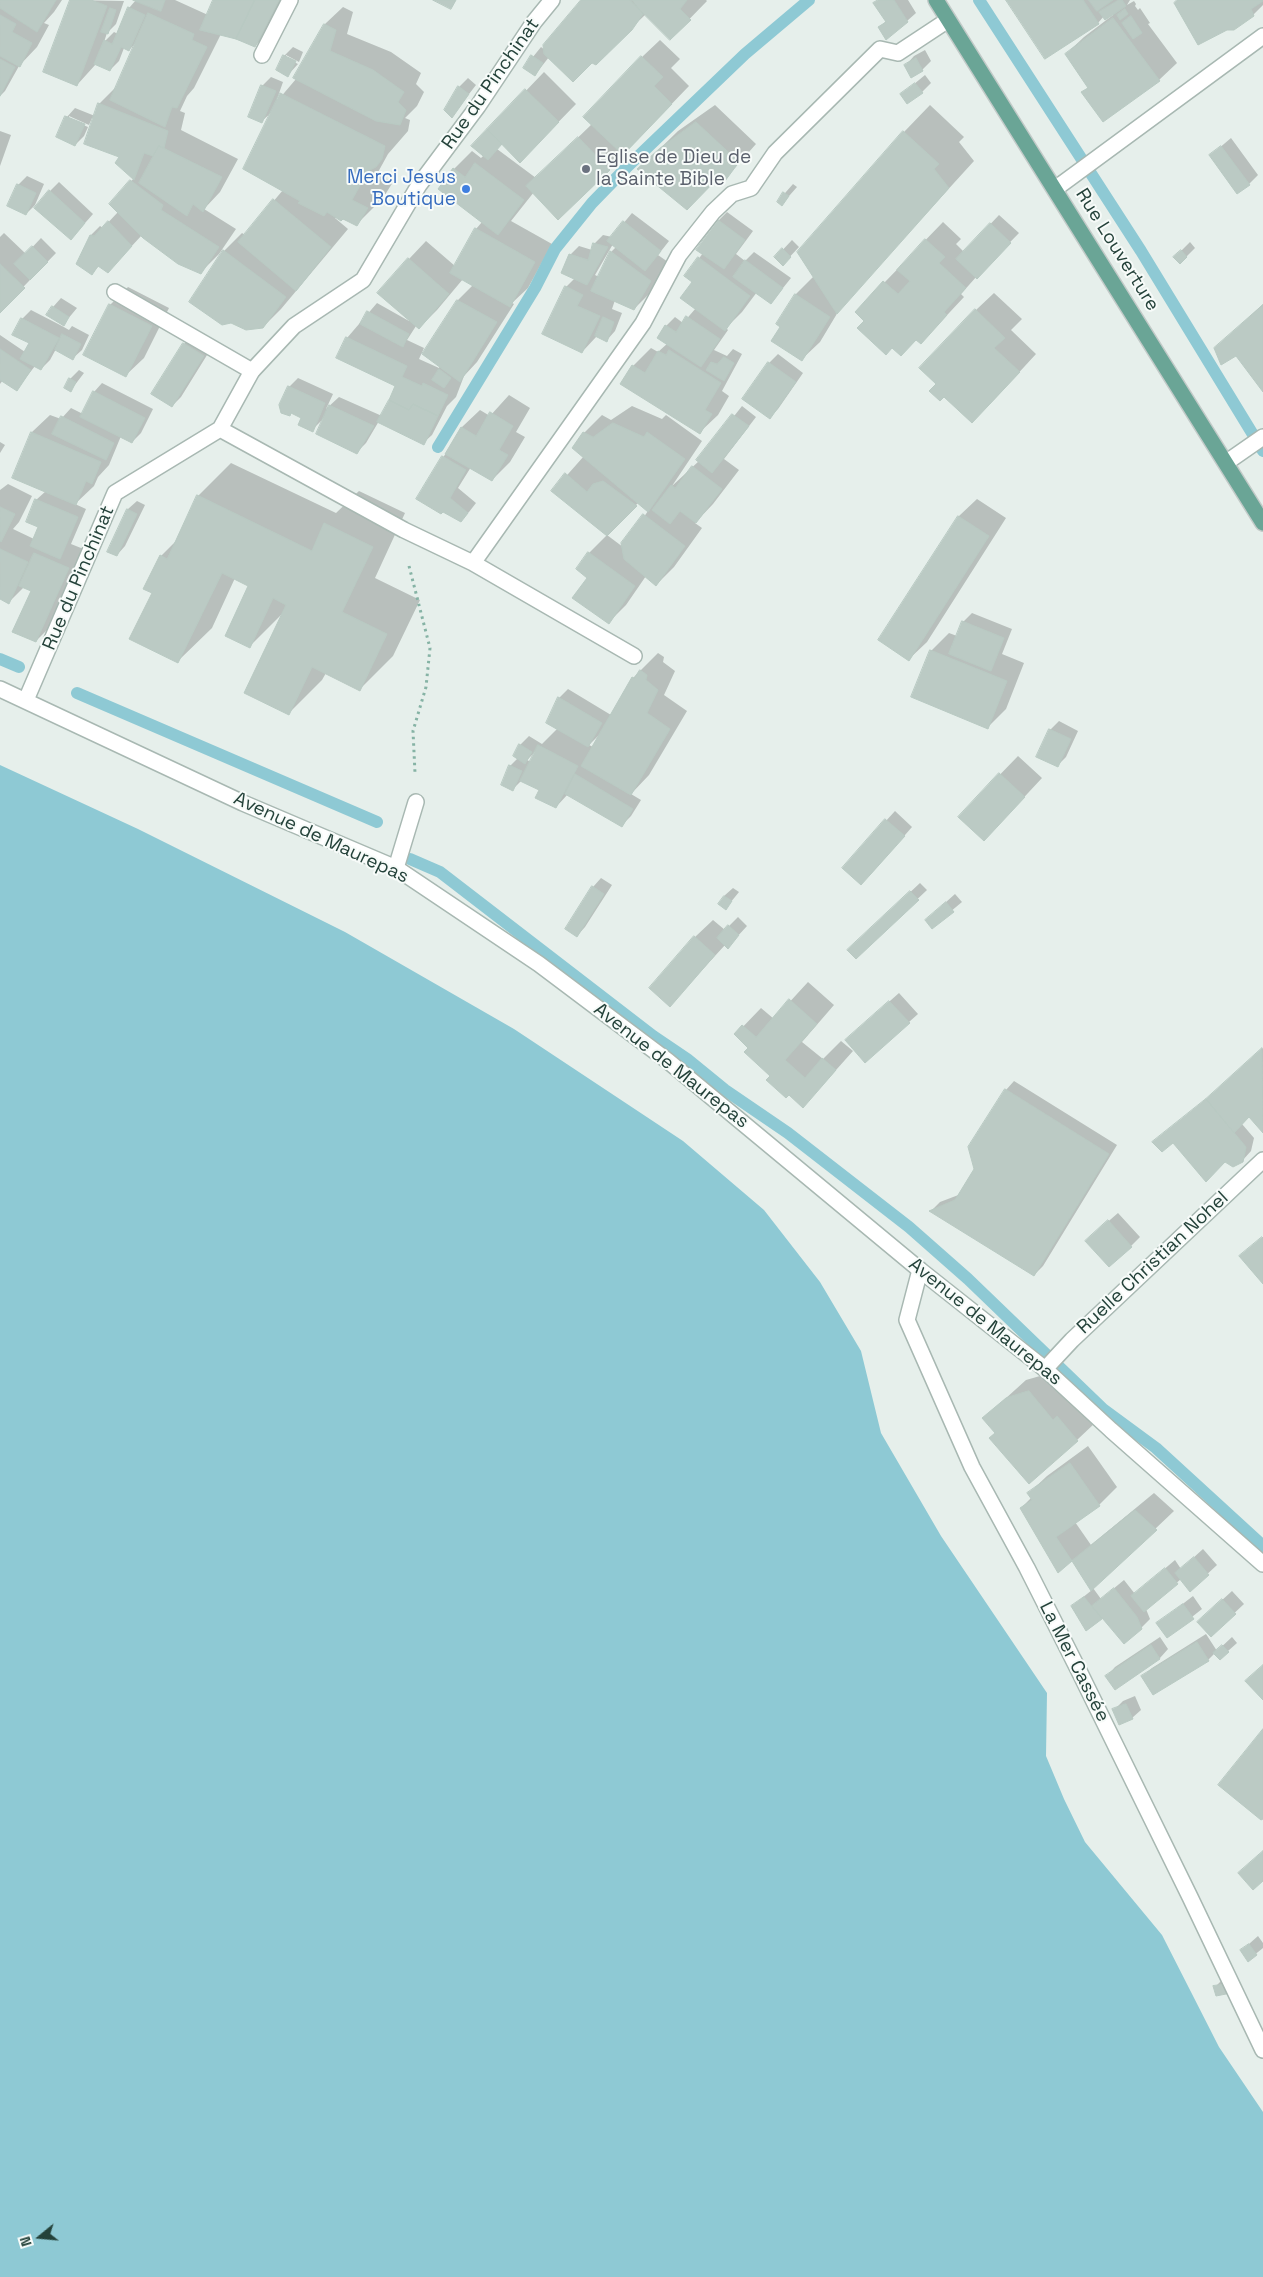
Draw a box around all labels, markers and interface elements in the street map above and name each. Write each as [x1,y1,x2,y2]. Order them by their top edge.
street label: Rue du Pinchinat [437,14,545,154]
place label: Eglise de Dieu de la Sainte Bible [596,147,751,191]
marker: Eglise de Dieu de la Sainte Bible [580,163,592,175]
place label: Merci Jesus Boutique [347,167,456,211]
marker: Merci Jesus Boutique [460,183,472,195]
street label: Rue Louverture [1070,185,1164,315]
street label: Rue du Pinchinat [38,502,120,654]
street label: Avenue de Maurepas [230,787,412,889]
street label: Avenue de Maurepas [589,998,753,1134]
street label: Ruelle Christian Nohel [1073,1187,1233,1339]
street label: Avenue de Maurepas [904,1253,1066,1391]
street label: La Mer Cassée [1034,1598,1114,1726]
north arrow [15,2212,65,2262]
text: N [16,2234,36,2249]

